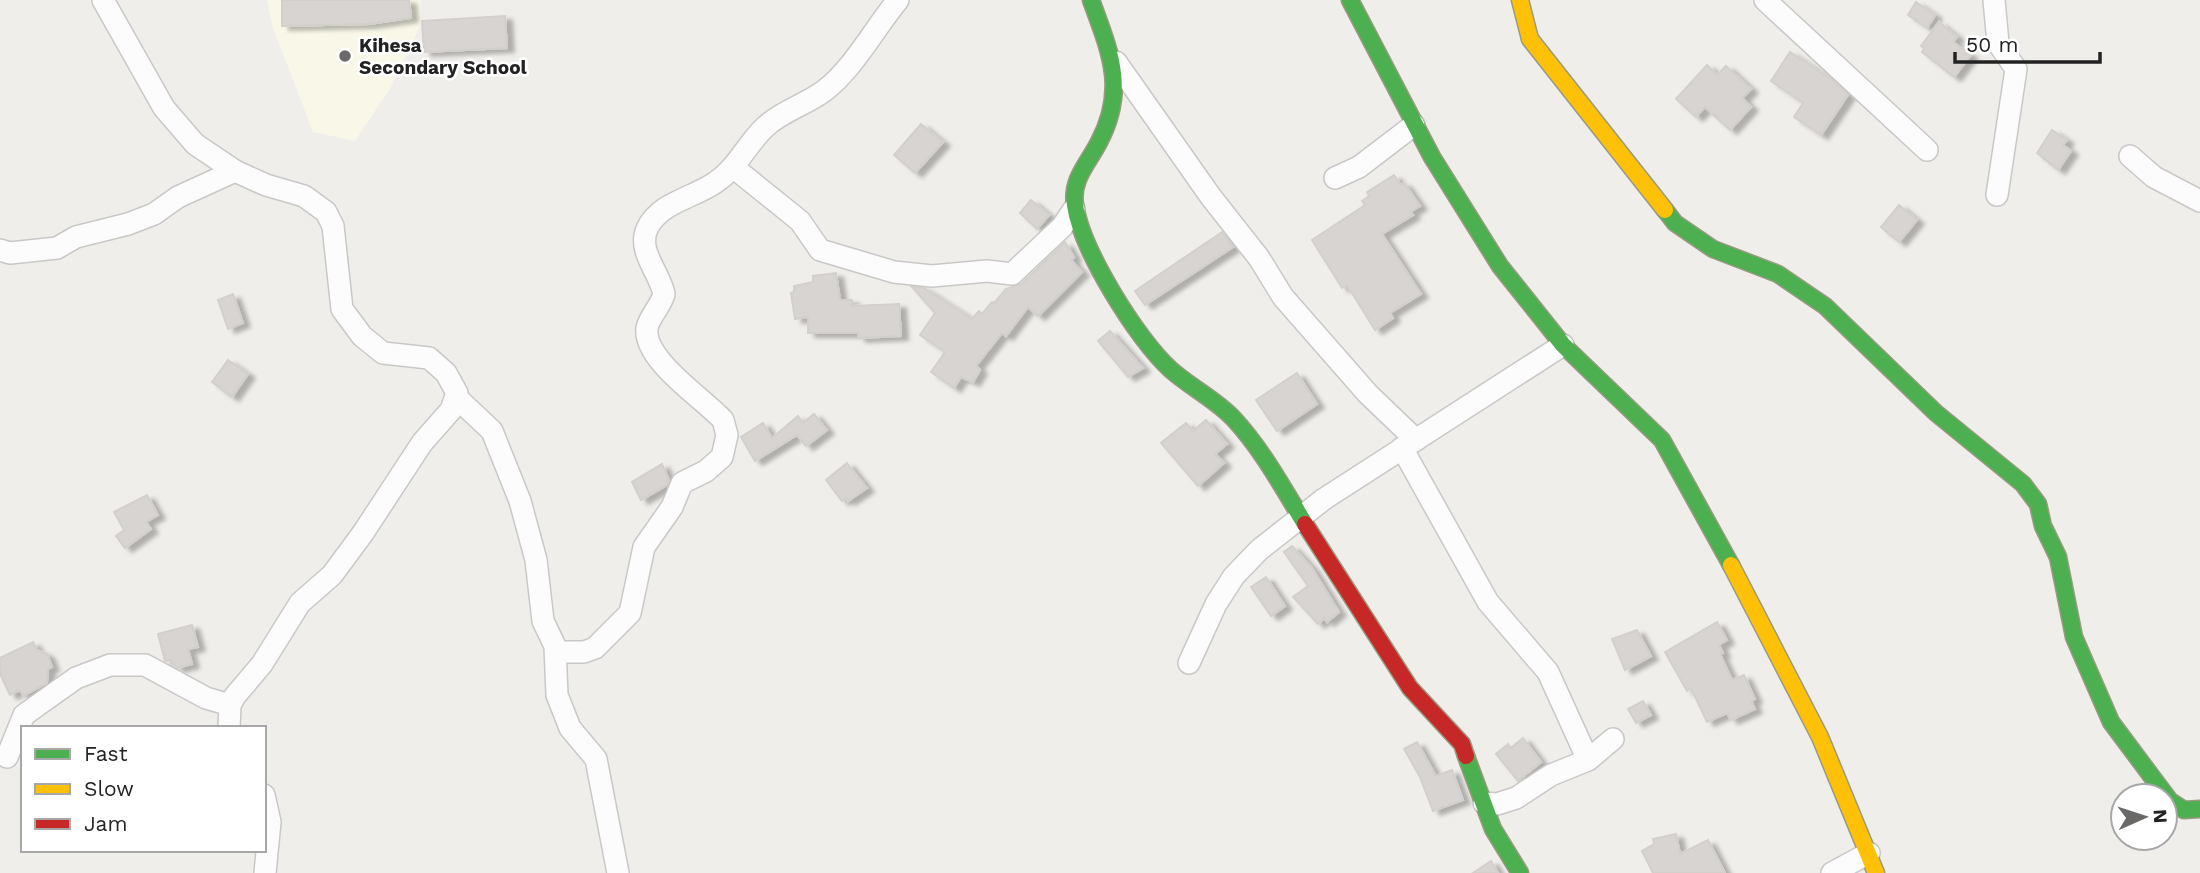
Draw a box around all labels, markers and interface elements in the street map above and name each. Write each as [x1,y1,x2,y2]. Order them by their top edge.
scale bar [1955,21,2100,65]
text: 50 m [1966,32,2018,57]
place label: Kihesa Secondary School [359,34,528,79]
marker: Kihesa Secondary School [337,48,353,64]
legend [21,726,266,852]
text: Fast [84,741,128,766]
text: Slow [84,776,134,801]
north arrow [2109,782,2179,852]
text: N [2149,808,2172,824]
text: Jam [84,811,127,836]

